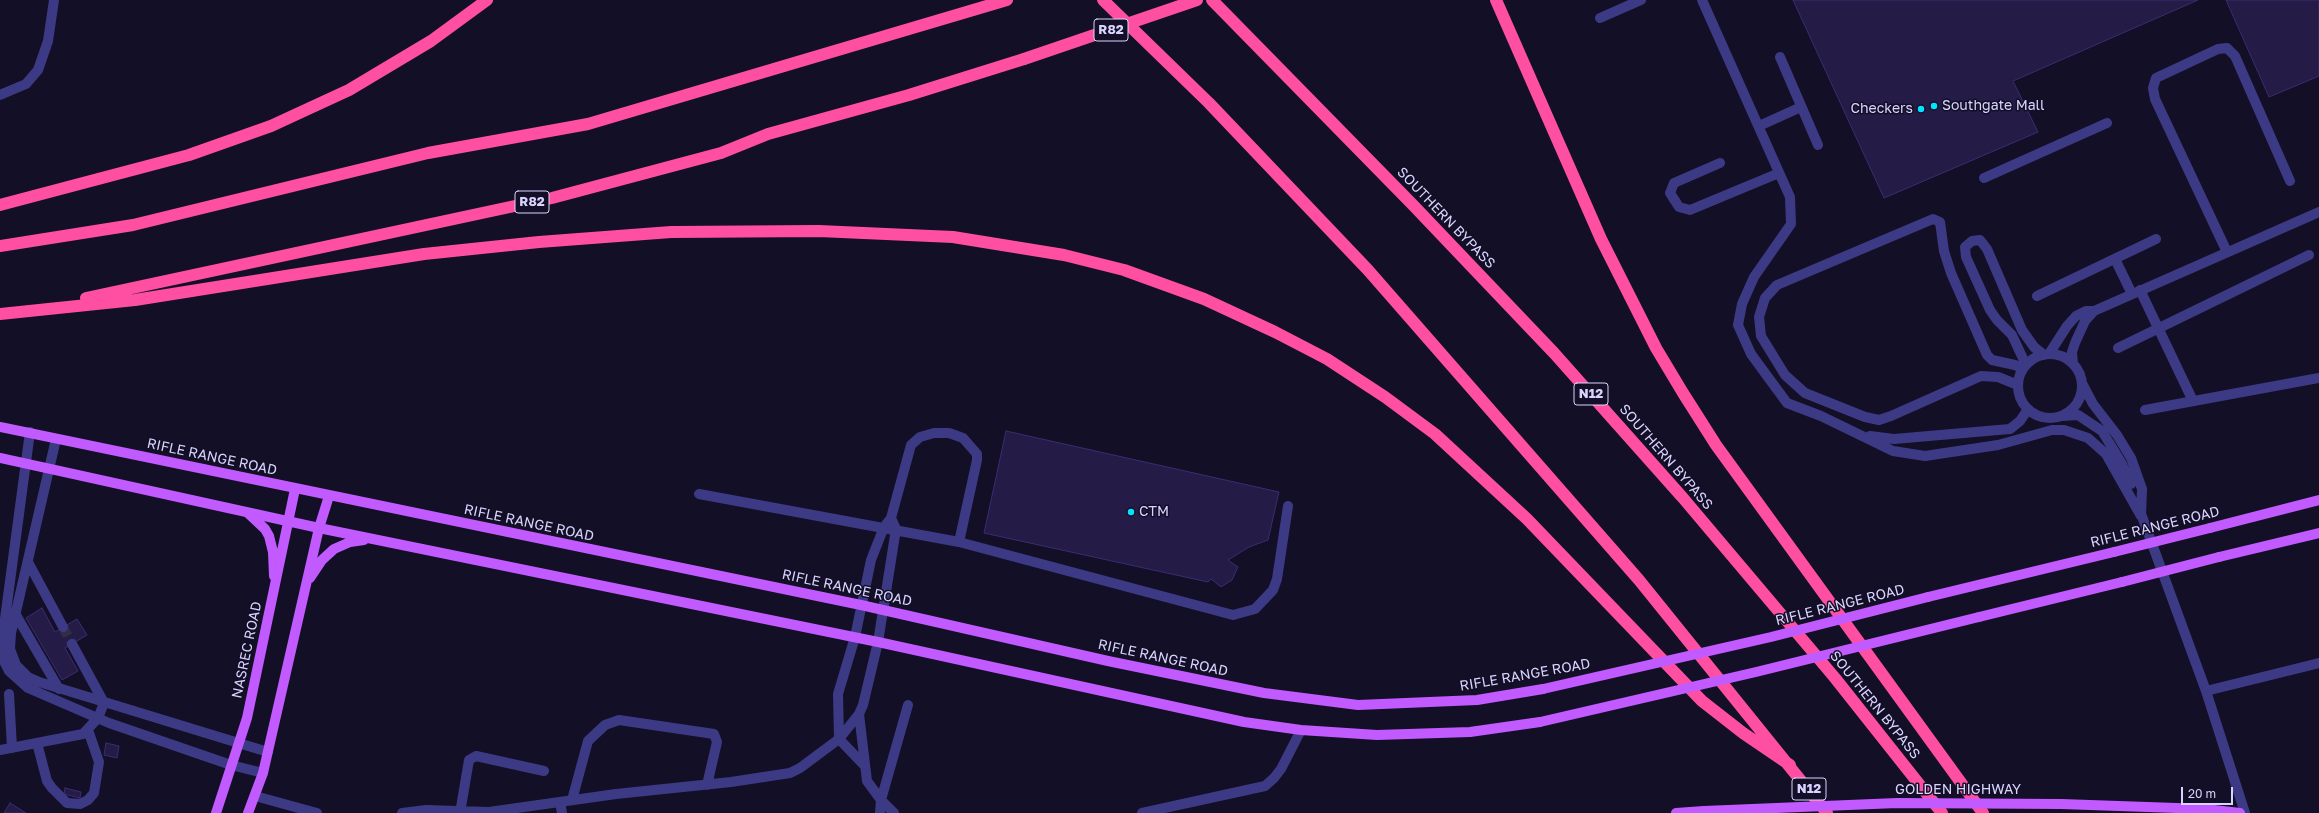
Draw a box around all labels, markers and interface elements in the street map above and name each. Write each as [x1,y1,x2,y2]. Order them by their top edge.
road number: R82 [1094,19,1128,41]
place label: Southgate Mall [1942,98,2045,114]
place label: Checkers [1850,101,1913,117]
marker: Southgate Mall [1929,101,1939,111]
marker: Checkers [1916,104,1926,114]
street label: SOUTHERN BYPASS [1393,164,1499,272]
road number: R82 [515,191,549,213]
road number: N12 [1574,383,1608,405]
street label: SOUTHERN BYPASS [1616,401,1716,513]
street label: RIFLE RANGE ROAD [145,435,279,479]
street label: RIFLE RANGE ROAD [462,501,596,545]
street label: RIFLE RANGE ROAD [2089,503,2221,551]
place label: CTM [1139,504,1169,520]
marker: CTM [1126,507,1136,517]
street label: RIFLE RANGE ROAD [780,566,914,610]
street label: RIFLE RANGE ROAD [1774,581,1906,629]
street label: NASREC ROAD [229,600,265,700]
street label: RIFLE RANGE ROAD [1096,636,1230,680]
street label: SOUTHERN BYPASS [1826,648,1924,762]
street label: RIFLE RANGE ROAD [1458,655,1592,695]
road number: N12 [1792,778,1826,800]
scale bar [2183,779,2235,805]
street label: GOLDEN HIGHWAY [1895,782,2021,798]
text: 20 m [2188,786,2216,801]

